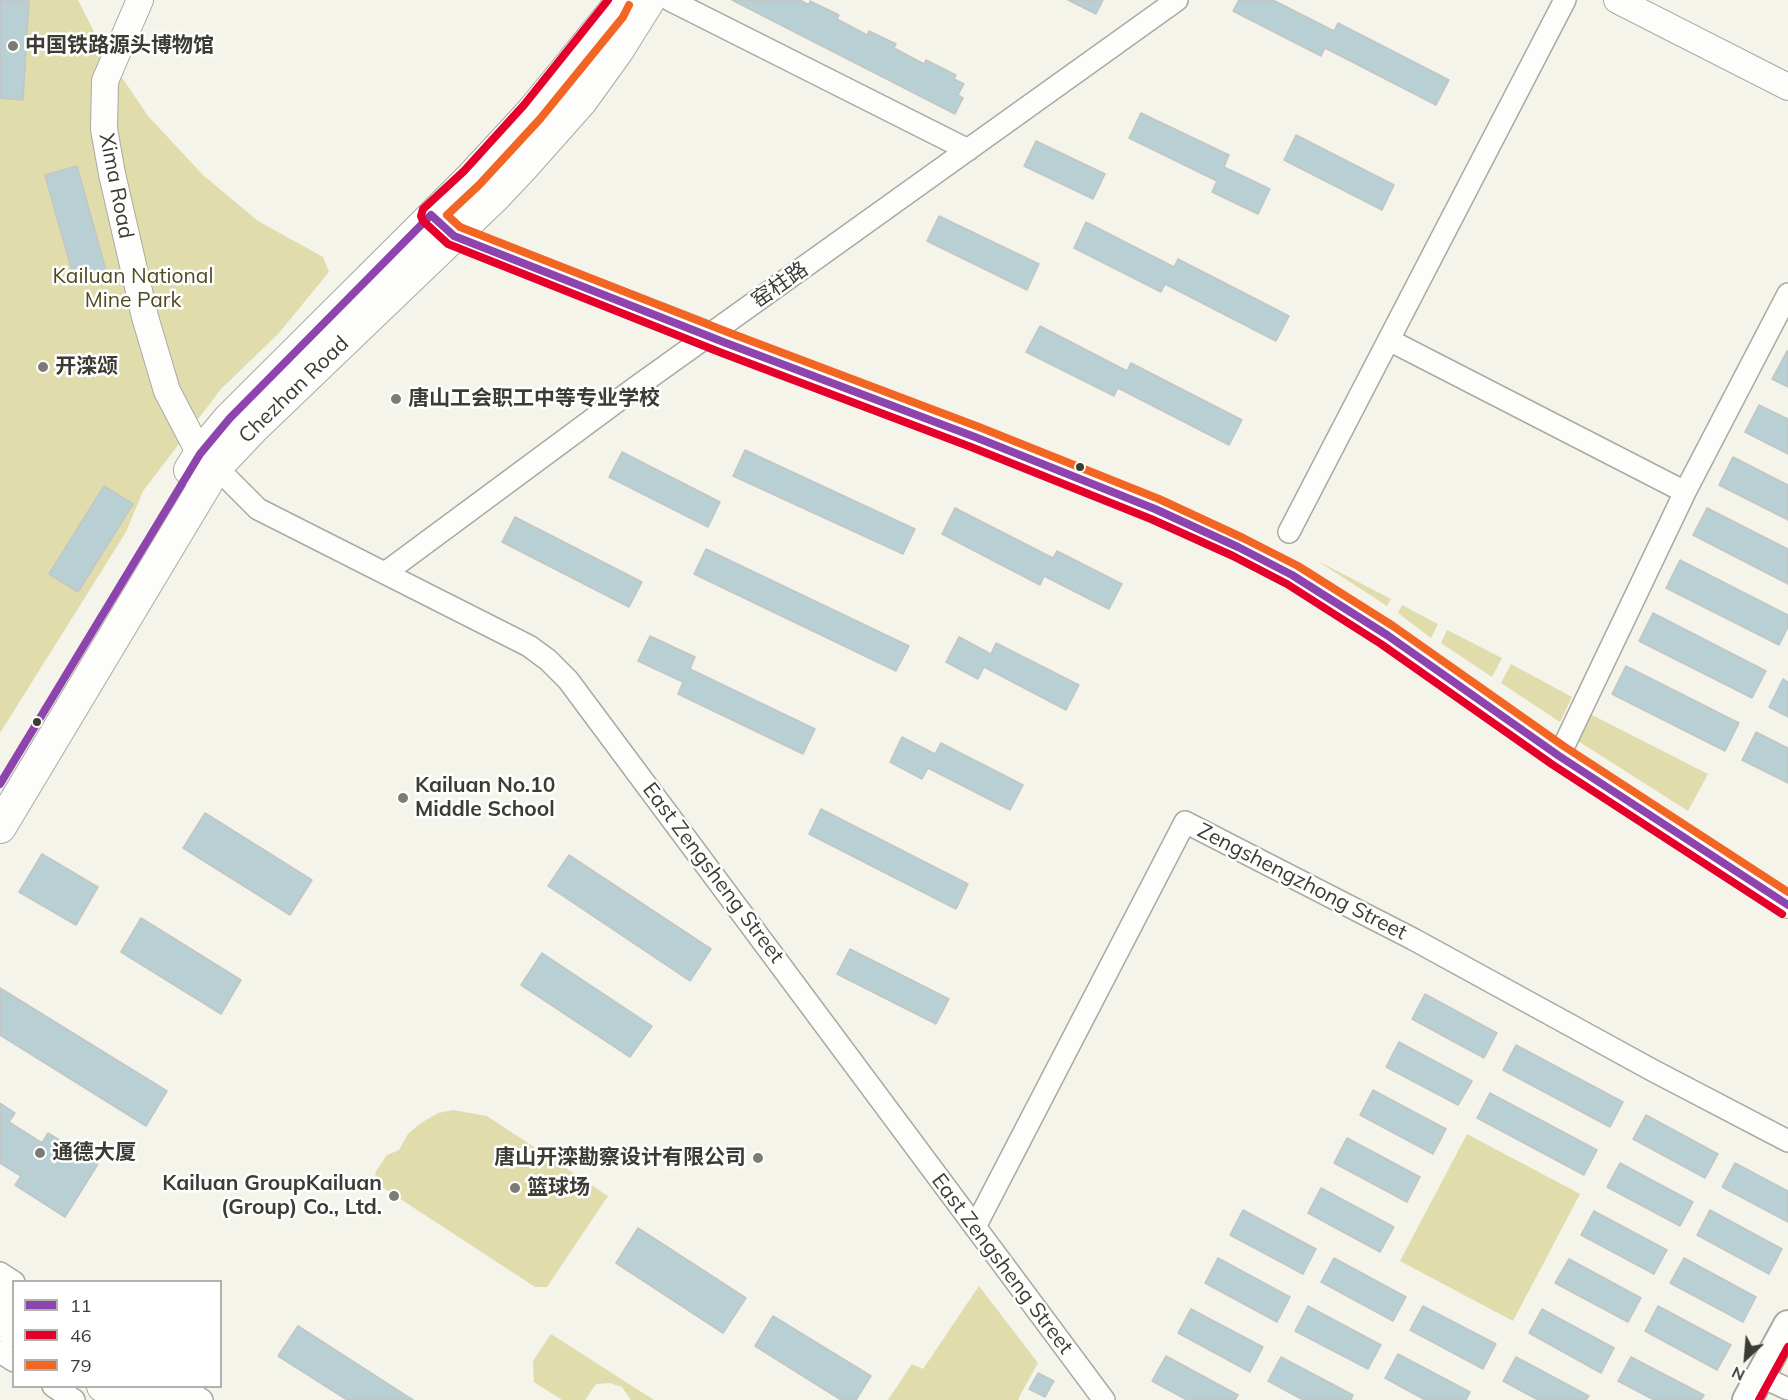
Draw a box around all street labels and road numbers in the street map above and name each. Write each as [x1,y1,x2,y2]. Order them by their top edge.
street label: Xima Road [93,131,139,241]
street label: 窑柱路 [747,257,813,313]
street label: Chezhan Road [234,331,354,449]
street label: East Zengsheng Street [637,778,789,968]
street label: Zengshengzhong Street [1193,818,1411,946]
street label: East Zengsheng Street [926,1169,1078,1359]

